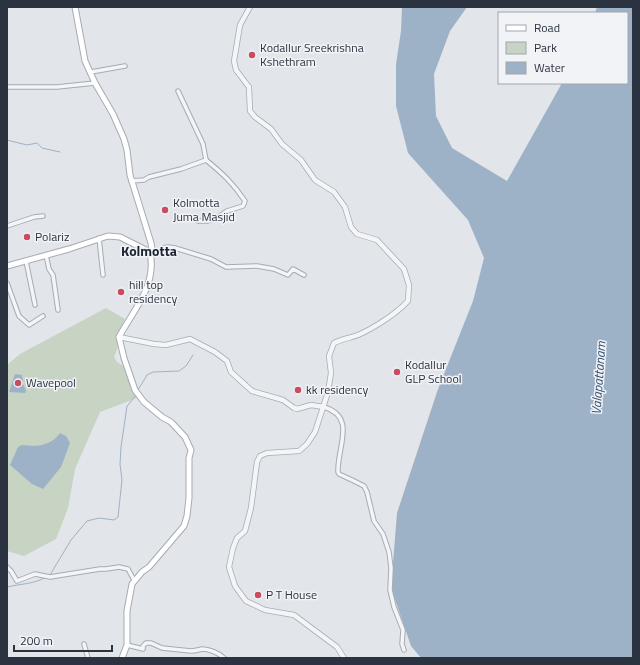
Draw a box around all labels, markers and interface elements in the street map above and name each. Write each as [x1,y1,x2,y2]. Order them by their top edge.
legend [498,12,628,84]
text: Road [534,18,560,37]
place label: Kodallur Sreekrishna Kshethram [260,38,364,71]
text: Park [534,38,557,57]
marker: Kodallur Sreekrishna Kshethram [247,50,257,60]
text: Water [534,58,565,77]
place label: Kolmotta Juma Masjid [173,193,235,226]
marker: Kolmotta Juma Masjid [160,205,170,215]
place label: Polariz [35,227,69,246]
marker: Polariz [22,232,32,242]
district label: Kolmotta [121,240,177,261]
place label: hill top residency [129,275,177,308]
marker: hill top residency [116,287,126,297]
water label: Valapattanam [585,340,611,415]
place label: Kodallur GLP School [405,355,462,388]
marker: Kodallur GLP School [392,367,402,377]
place label: Wavepool [26,373,76,392]
marker: Wavepool [13,378,23,388]
place label: kk residency [306,380,369,399]
marker: kk residency [293,385,303,395]
place label: P T House [266,585,317,604]
marker: P T House [253,590,263,600]
scale bar [14,627,112,653]
text: 200 m [20,631,53,650]

